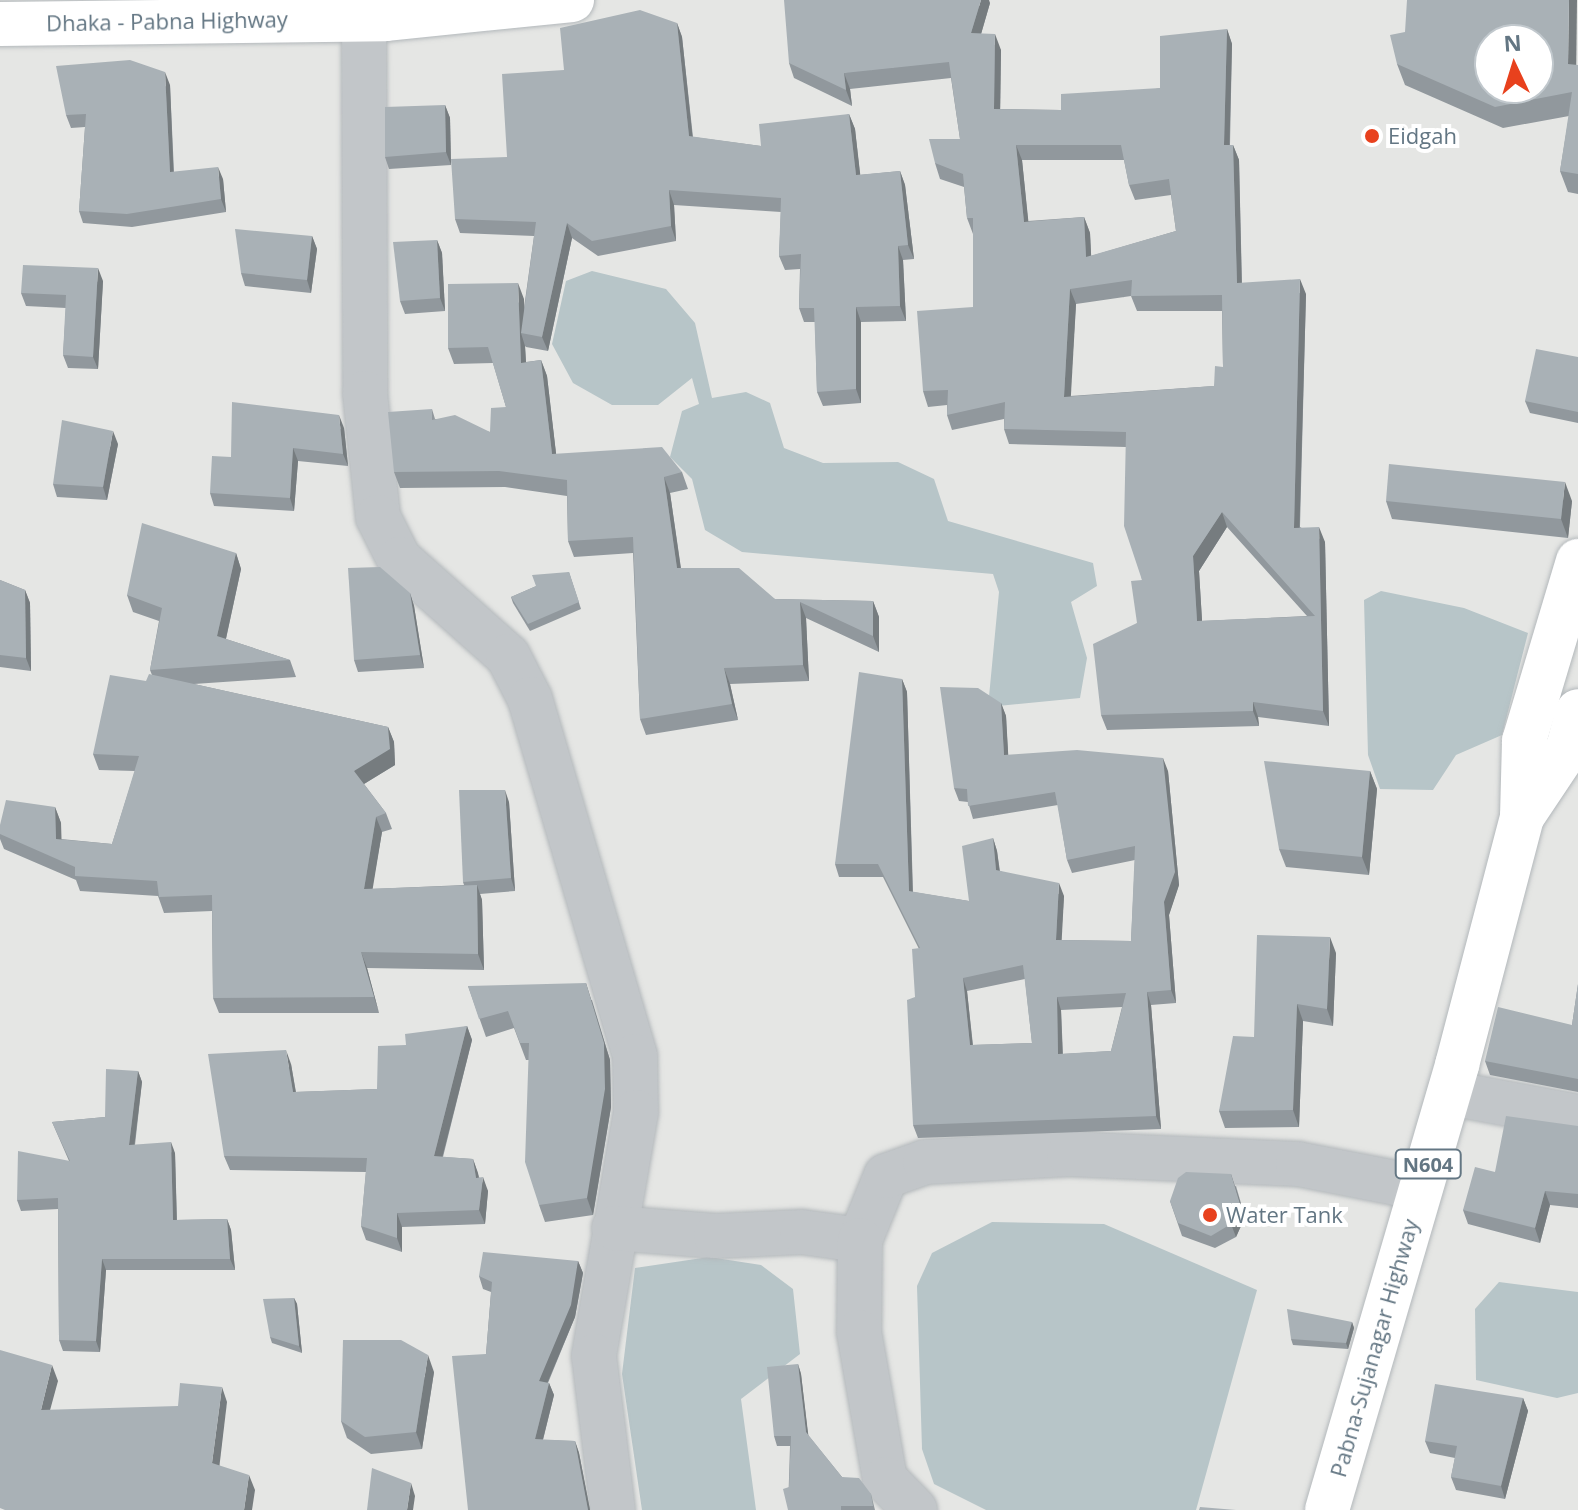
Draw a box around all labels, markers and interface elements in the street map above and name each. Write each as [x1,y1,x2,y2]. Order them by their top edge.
street label: Dhaka - Pabna Highway [46,6,288,36]
north arrow [1474,24,1554,104]
text: N [1502,26,1522,58]
place label: Eidgah [1388,123,1457,149]
marker: Eidgah [1363,127,1381,145]
road number: N604 [1394,1148,1462,1180]
place label: Water Tank [1226,1202,1343,1228]
marker: Water Tank [1201,1206,1219,1224]
street label: Pabna-Sujanagar Highway [1324,1216,1424,1480]

